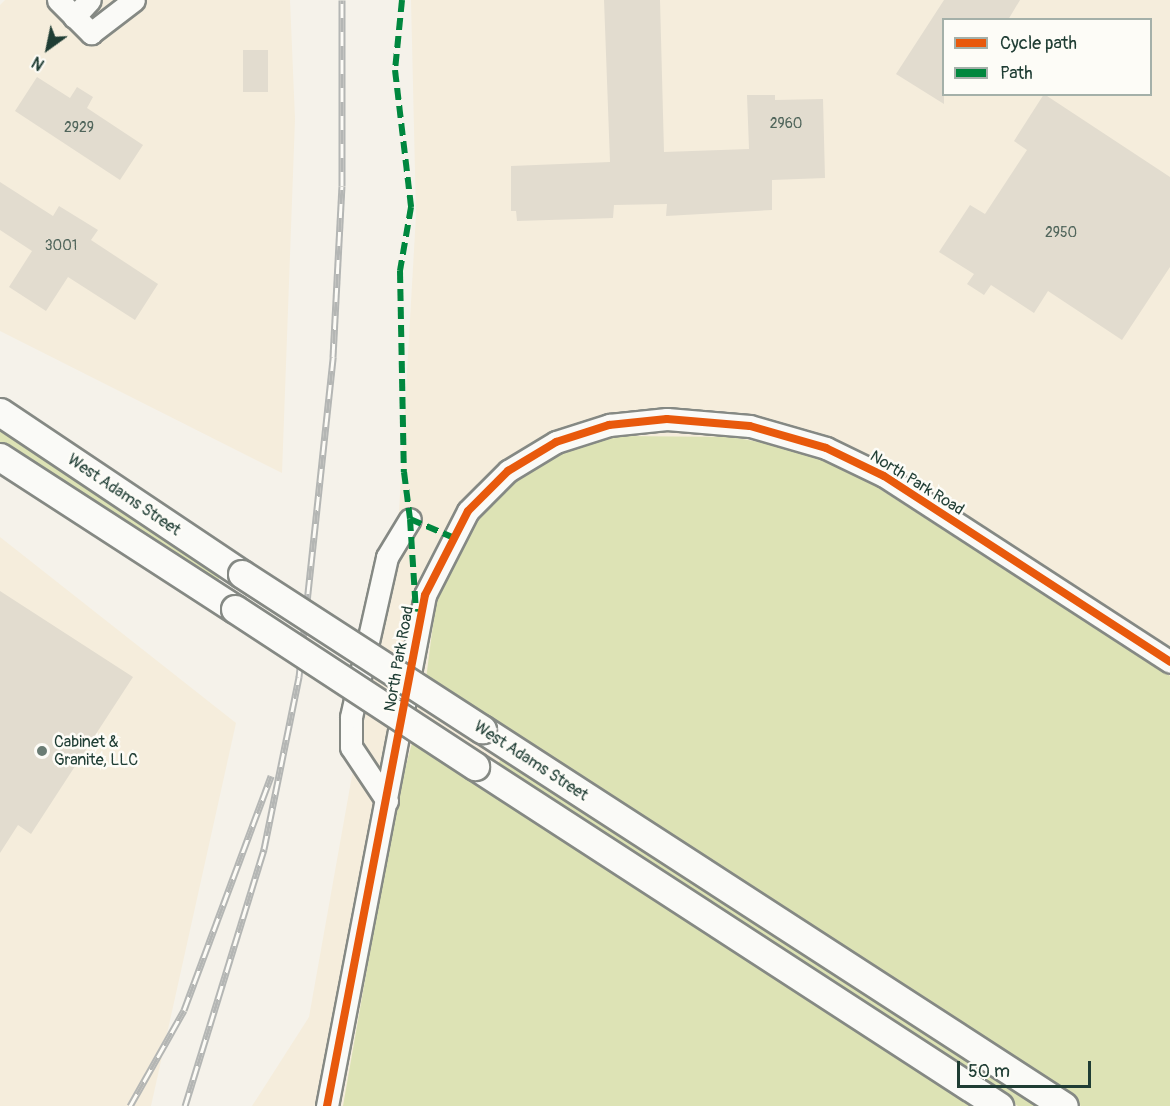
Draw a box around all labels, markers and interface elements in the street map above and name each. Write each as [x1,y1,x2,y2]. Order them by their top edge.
north arrow [18,18,78,78]
legend [942,18,1152,96]
text: Cycle path [1000,32,1077,55]
text: N [28,52,48,74]
text: Path [1000,62,1033,85]
house number: 2960 [770,116,802,132]
house number: 2929 [64,120,94,136]
house number: 2950 [1045,225,1077,241]
house number: 3001 [45,238,77,254]
street label: North Park Road [866,446,968,520]
street label: West Adams Street [64,450,184,540]
street label: North Park Road [380,605,418,713]
street label: West Adams Street [470,717,592,805]
place label: Cabinet & Granite, LLC [54,732,138,770]
marker: Cabinet & Granite, LLC [35,744,49,758]
scale bar [960,1049,1094,1087]
text: 50 m [968,1060,1010,1083]

